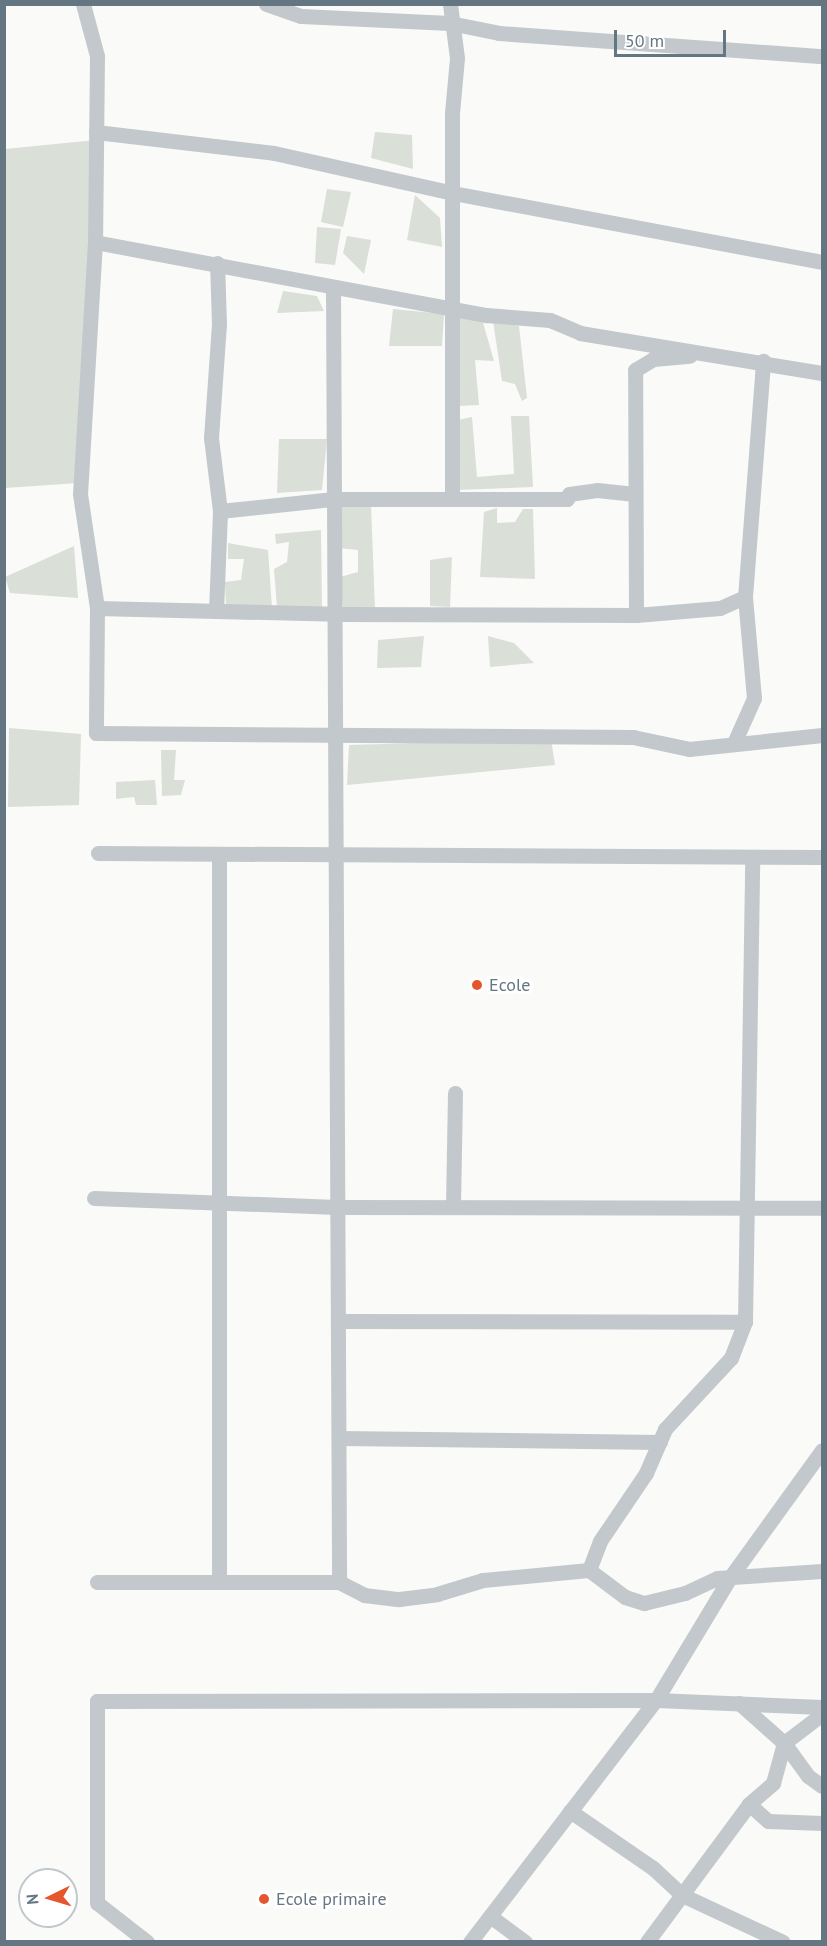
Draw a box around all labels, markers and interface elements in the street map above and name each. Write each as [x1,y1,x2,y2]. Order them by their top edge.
scale bar [617,18,730,56]
text: 50 m [625,29,664,52]
place label: Ecole [489,974,530,996]
marker: Ecole [470,978,484,992]
north arrow [18,1868,78,1928]
place label: Ecole primaire [276,1888,387,1910]
marker: Ecole primaire [257,1892,271,1906]
text: N [22,1893,42,1906]

